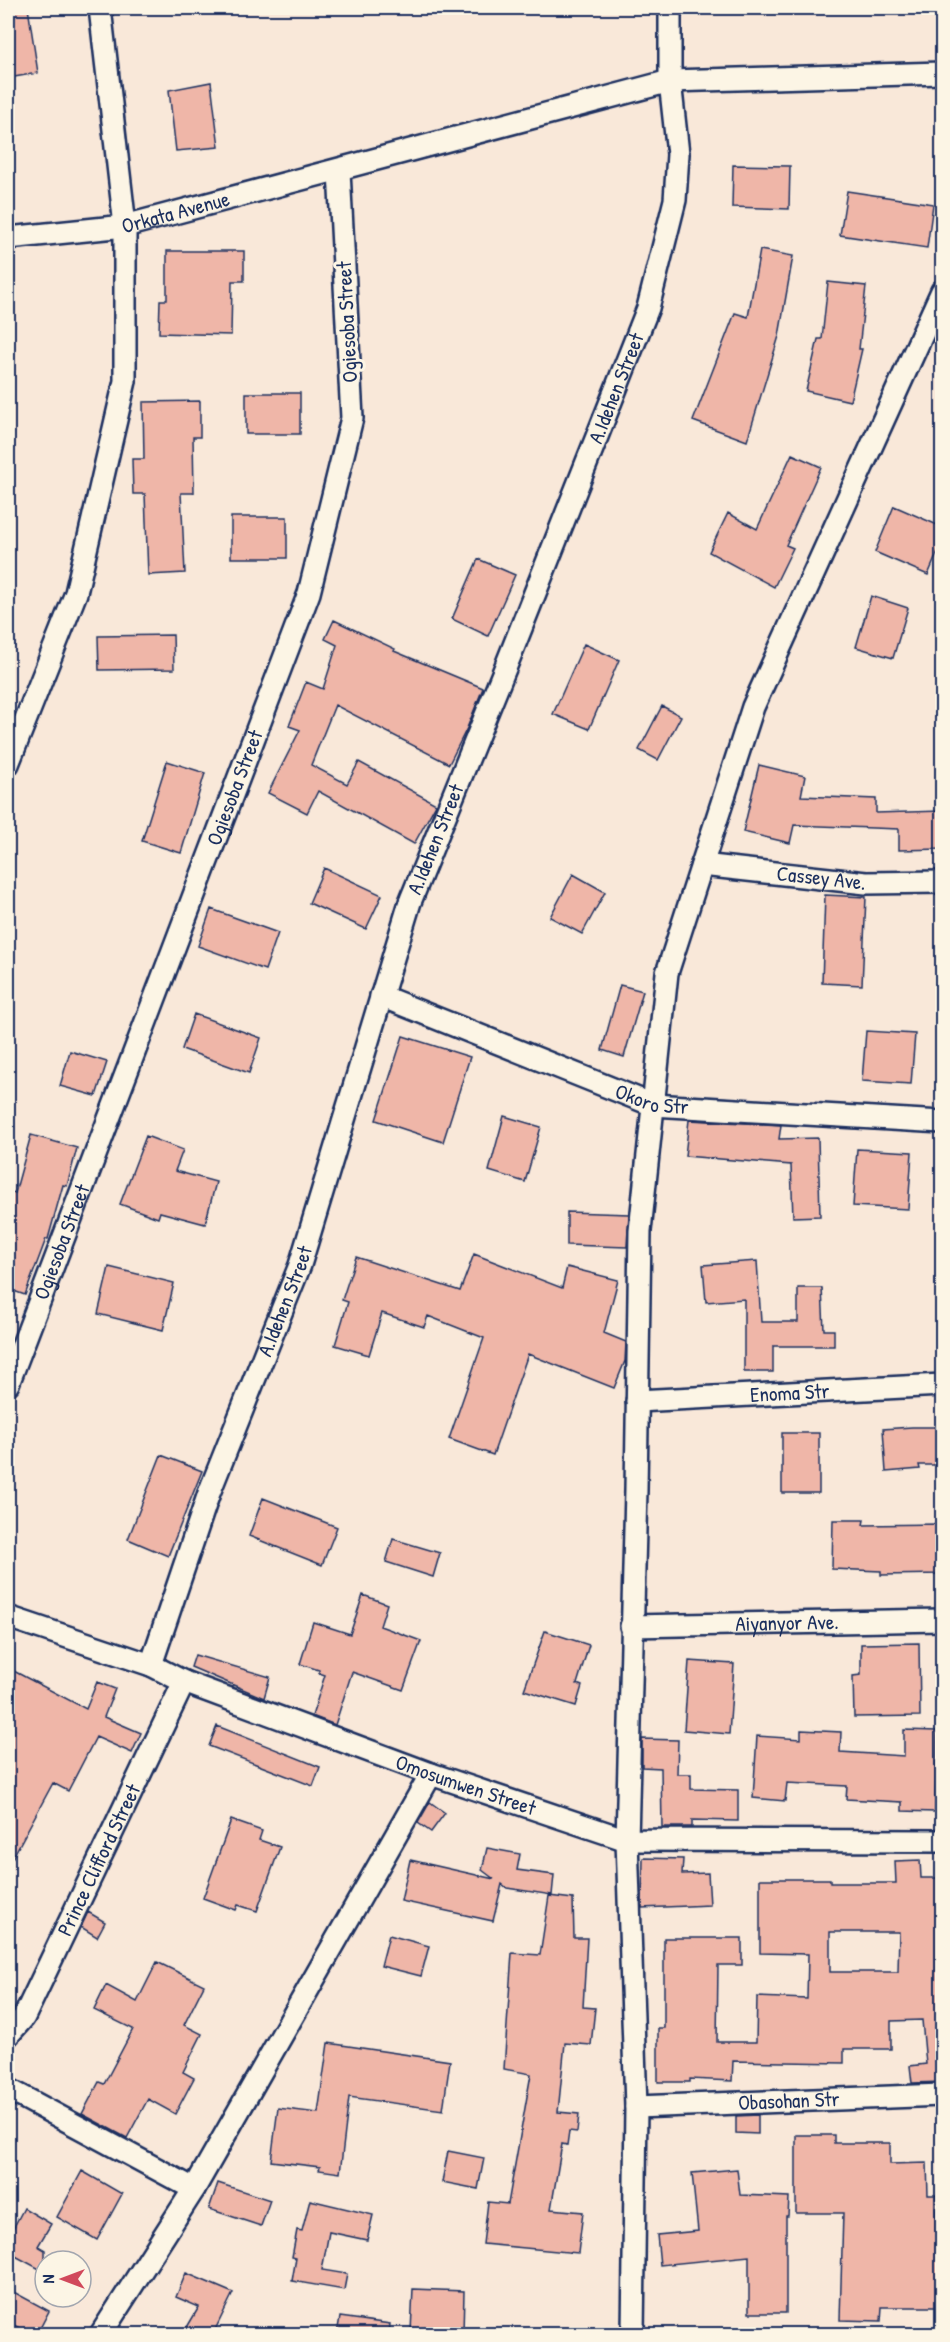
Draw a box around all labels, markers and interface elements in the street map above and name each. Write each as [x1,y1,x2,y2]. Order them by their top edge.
street label: Orkata Avenue [118,184,233,240]
street label: Ogiesoba Street [329,260,364,383]
street label: A.Idehen Street [581,328,651,448]
street label: Ogiesoba Street [199,725,270,849]
street label: A.Idehen Street [400,779,471,899]
street label: Cassey Ave. [775,858,867,897]
street label: Okoro Str [611,1076,689,1121]
street label: Ogiesoba Street [26,1179,97,1304]
street label: A.Idehen Street [250,1241,319,1361]
street label: Enoma Str [749,1376,830,1409]
street label: Aiyanyor Ave. [735,1607,839,1638]
street label: Omosumwen Street [392,1747,541,1823]
street label: Prince Clifford Street [50,1778,148,1941]
street label: Obasohan Str [738,2084,840,2117]
north arrow [33,2249,93,2309]
text: N [37,2274,59,2283]

